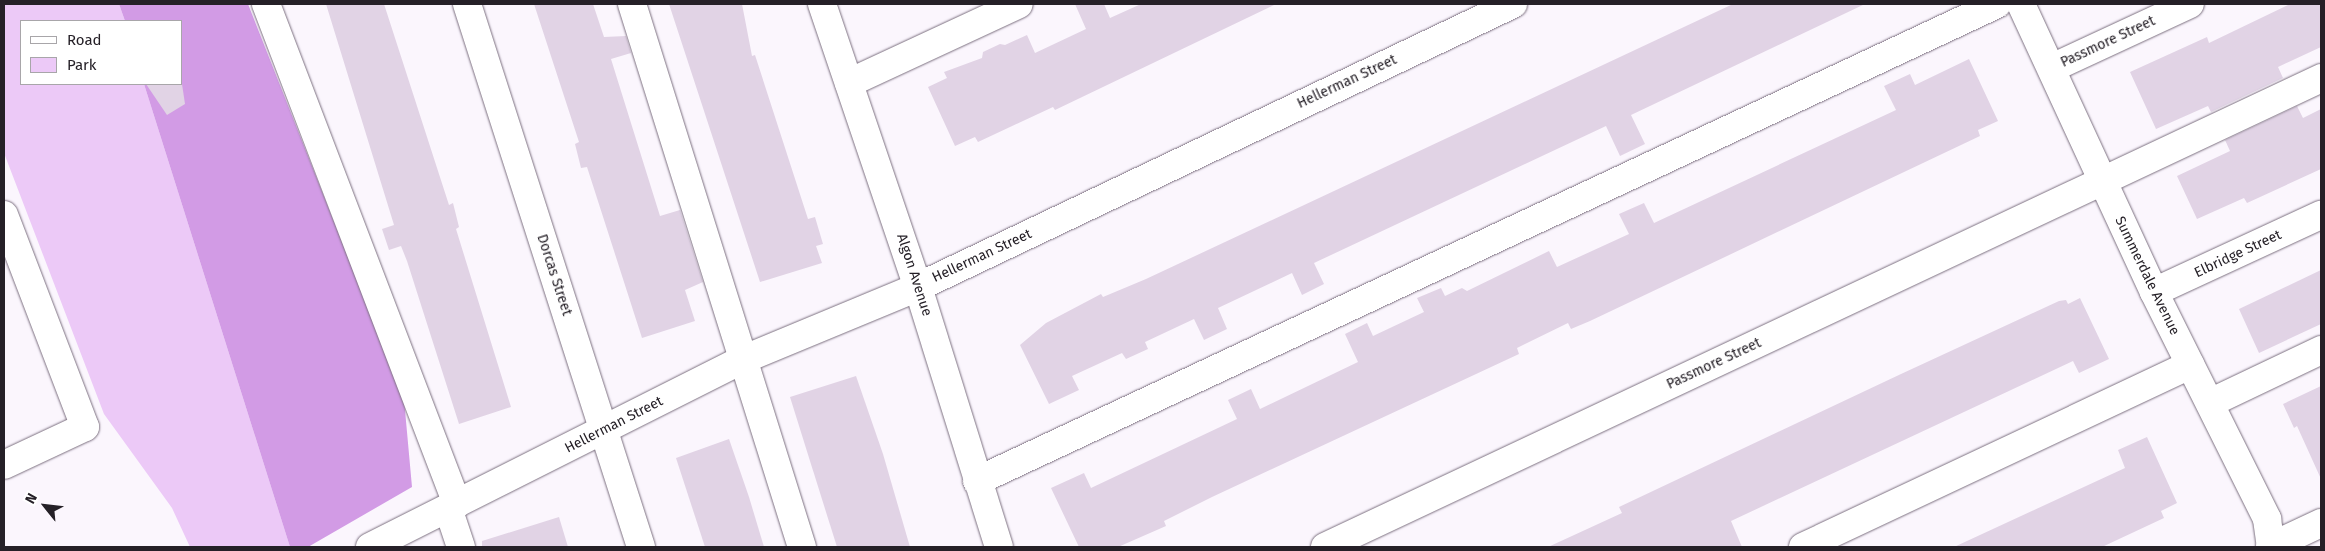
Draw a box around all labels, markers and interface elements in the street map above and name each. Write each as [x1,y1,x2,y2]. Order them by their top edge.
street label: Passmore Street [2058,13,2158,71]
legend [20,20,182,85]
text: Road [67,31,102,49]
street label: Hellerman Street [1295,52,1399,112]
text: Park [67,56,97,74]
street label: Summerdale Avenue [2111,214,2183,338]
street label: Hellerman Street [930,226,1034,286]
street label: Elbridge Street [2192,227,2284,281]
street label: Dorcas Street [533,232,575,318]
street label: Algon Avenue [893,232,935,318]
street label: Passmore Street [1664,335,1764,393]
street label: Hellerman Street [562,393,666,457]
north arrow [20,481,70,531]
text: N [22,490,41,507]

